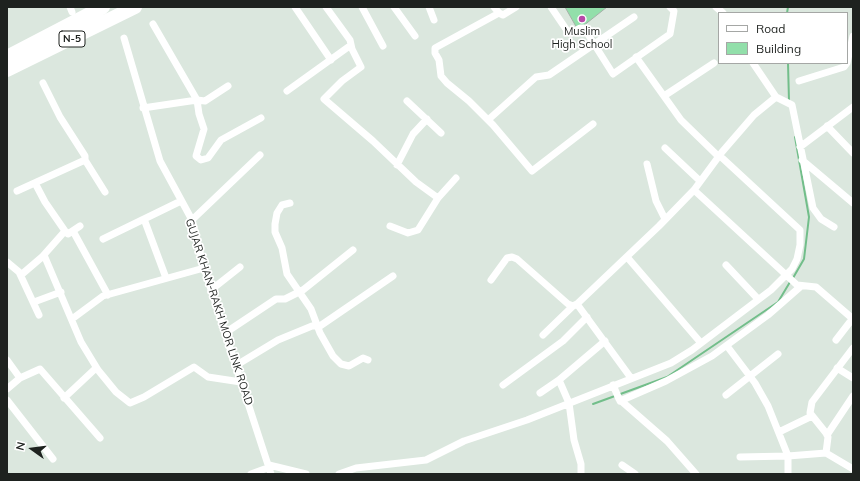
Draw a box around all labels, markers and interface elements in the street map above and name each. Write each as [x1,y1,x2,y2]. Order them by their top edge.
legend [718,12,848,64]
marker: Muslim High School [577,14,587,24]
text: Road [756,21,785,36]
place label: Muslim High School [552,25,612,51]
road number: N-5 [59,31,85,47]
text: Building [756,41,801,56]
street label: GUJAR KHAN-RAKH MOR LINK ROAD [182,217,256,407]
north arrow [12,429,52,469]
text: N [13,440,28,452]

